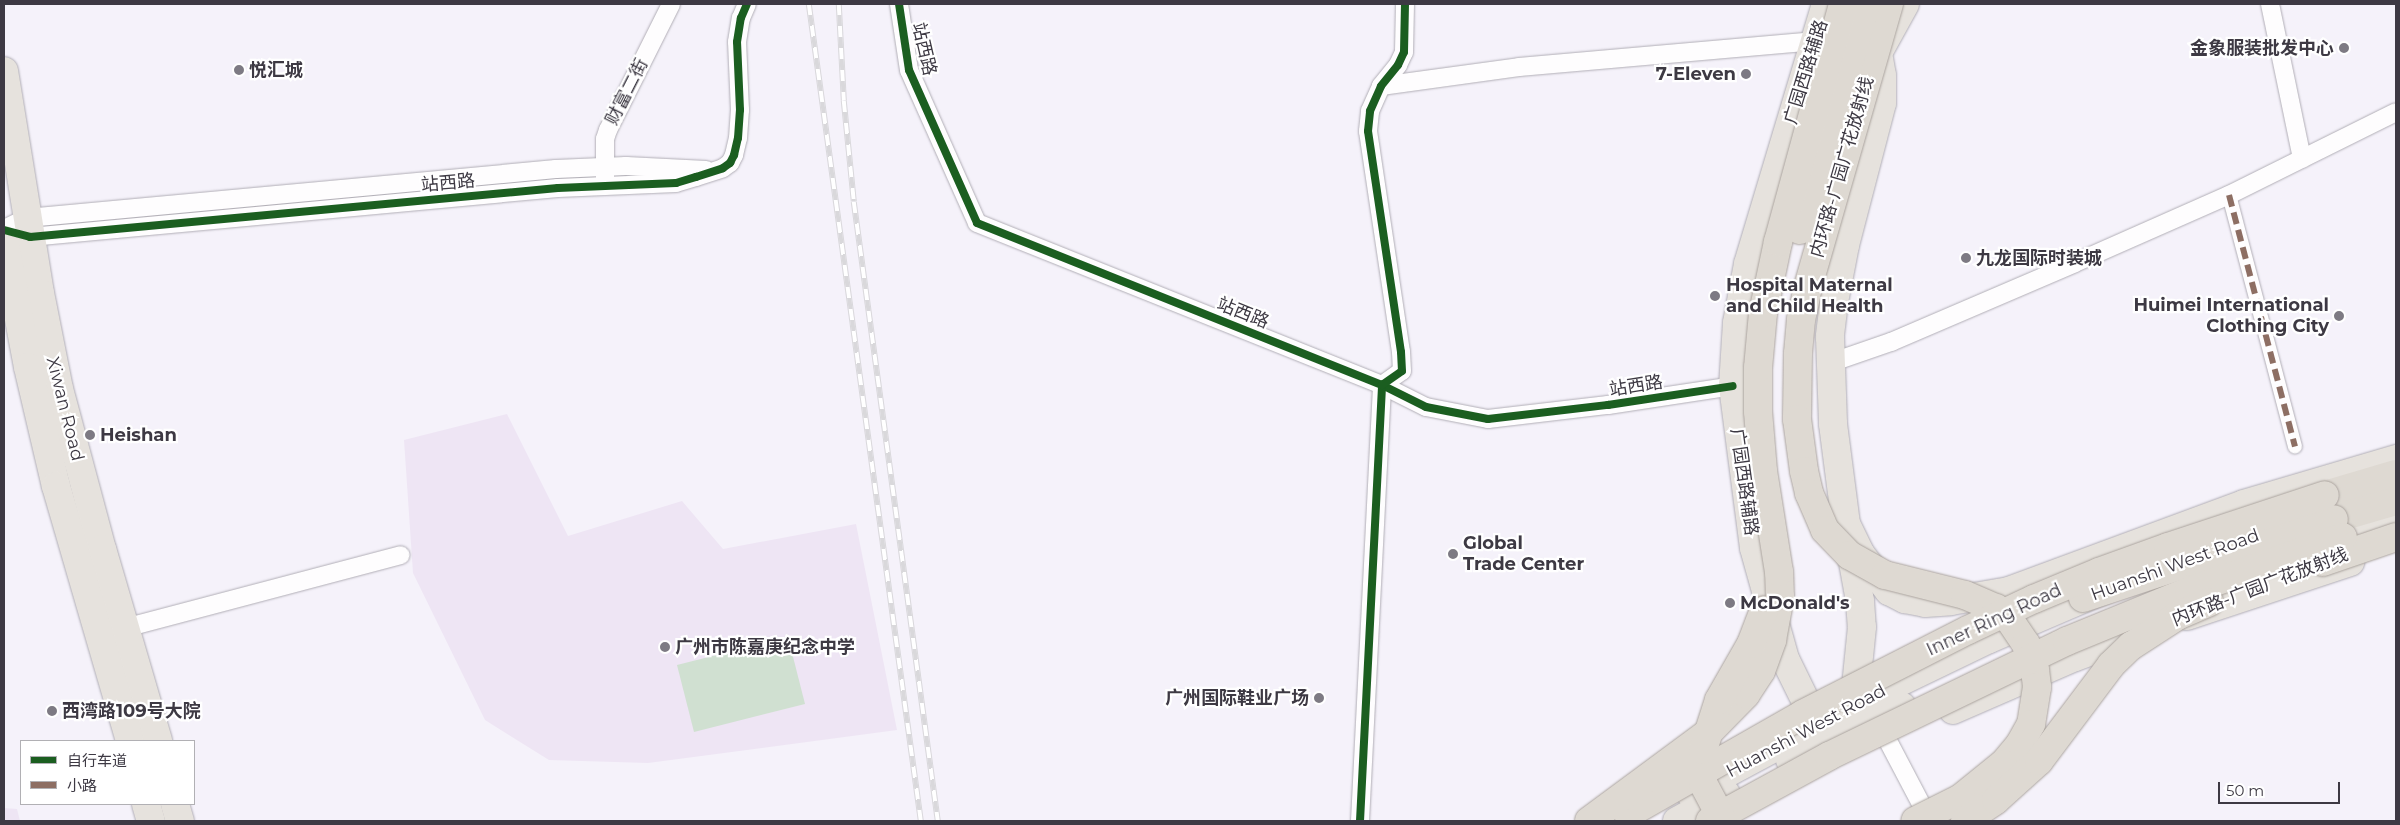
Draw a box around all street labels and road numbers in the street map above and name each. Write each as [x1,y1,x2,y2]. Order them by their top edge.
street label: 广园西路辅路 [1780,17,1832,127]
street label: 站西路 [907,20,941,78]
street label: 财富二街 [601,55,653,129]
street label: 内环路-广园广花放射线 [1806,74,1878,260]
street label: 站西路 [420,170,476,196]
street label: 站西路 [1214,293,1272,333]
street label: Xiwan Road [42,355,88,463]
street label: 站西路 [1608,371,1664,401]
street label: 广园西路辅路 [1726,427,1762,537]
street label: Huanshi West Road [2088,524,2262,606]
street label: 内环路-广园广花放射线 [2169,543,2351,631]
street label: Inner Ring Road [1923,579,2065,661]
street label: Huanshi West Road [1722,680,1890,782]

